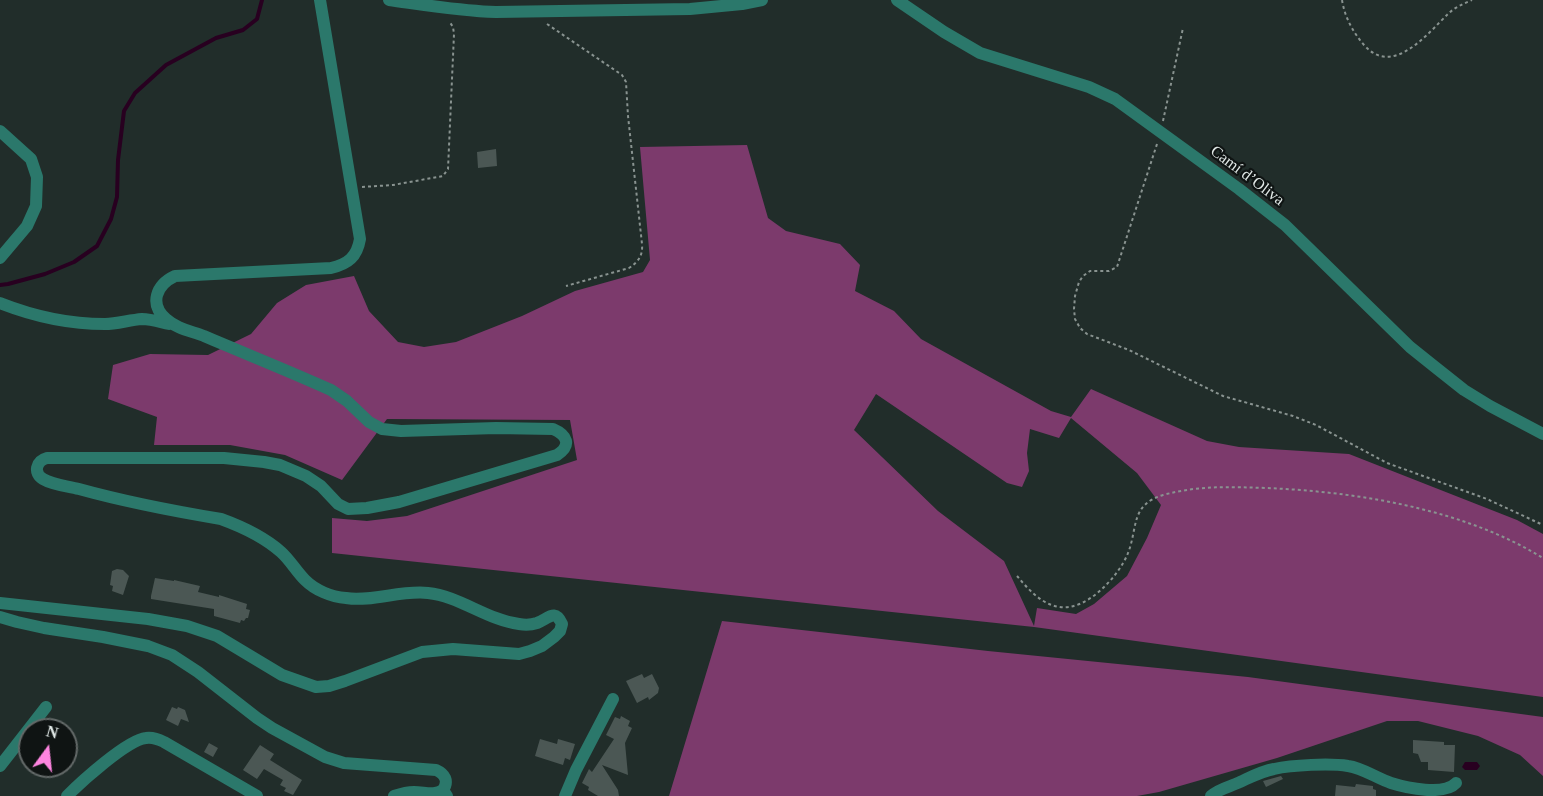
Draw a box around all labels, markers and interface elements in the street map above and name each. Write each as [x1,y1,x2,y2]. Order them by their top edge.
street label: Camí d’Oliva [1206,142,1288,210]
north arrow [18,718,78,778]
text: N [44,722,60,742]

